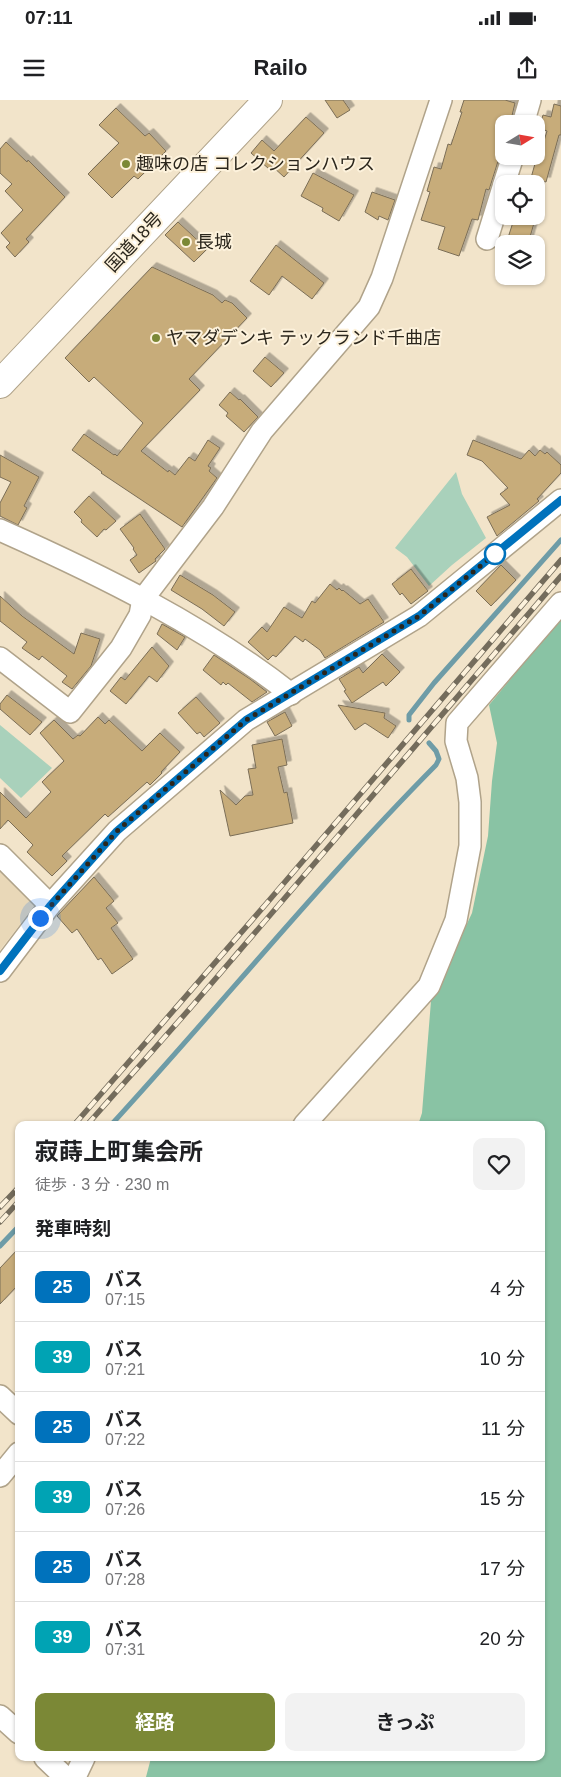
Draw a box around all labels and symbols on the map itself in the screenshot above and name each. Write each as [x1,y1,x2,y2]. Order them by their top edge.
north arrow [495,115,545,165]
place label: 趣味の店 コレクションハウス [136,154,375,174]
marker: 趣味の店 コレクションハウス [120,158,132,170]
street label: 国道18号 [101,208,167,276]
place label: 長城 [196,232,232,252]
marker: 長城 [180,236,192,248]
place label: ヤマダデンキ テックランド千曲店 [166,328,441,348]
marker: ヤマダデンキ テックランド千曲店 [150,332,162,344]
unlabelled marker [484,543,506,565]
your location [28,906,53,931]

